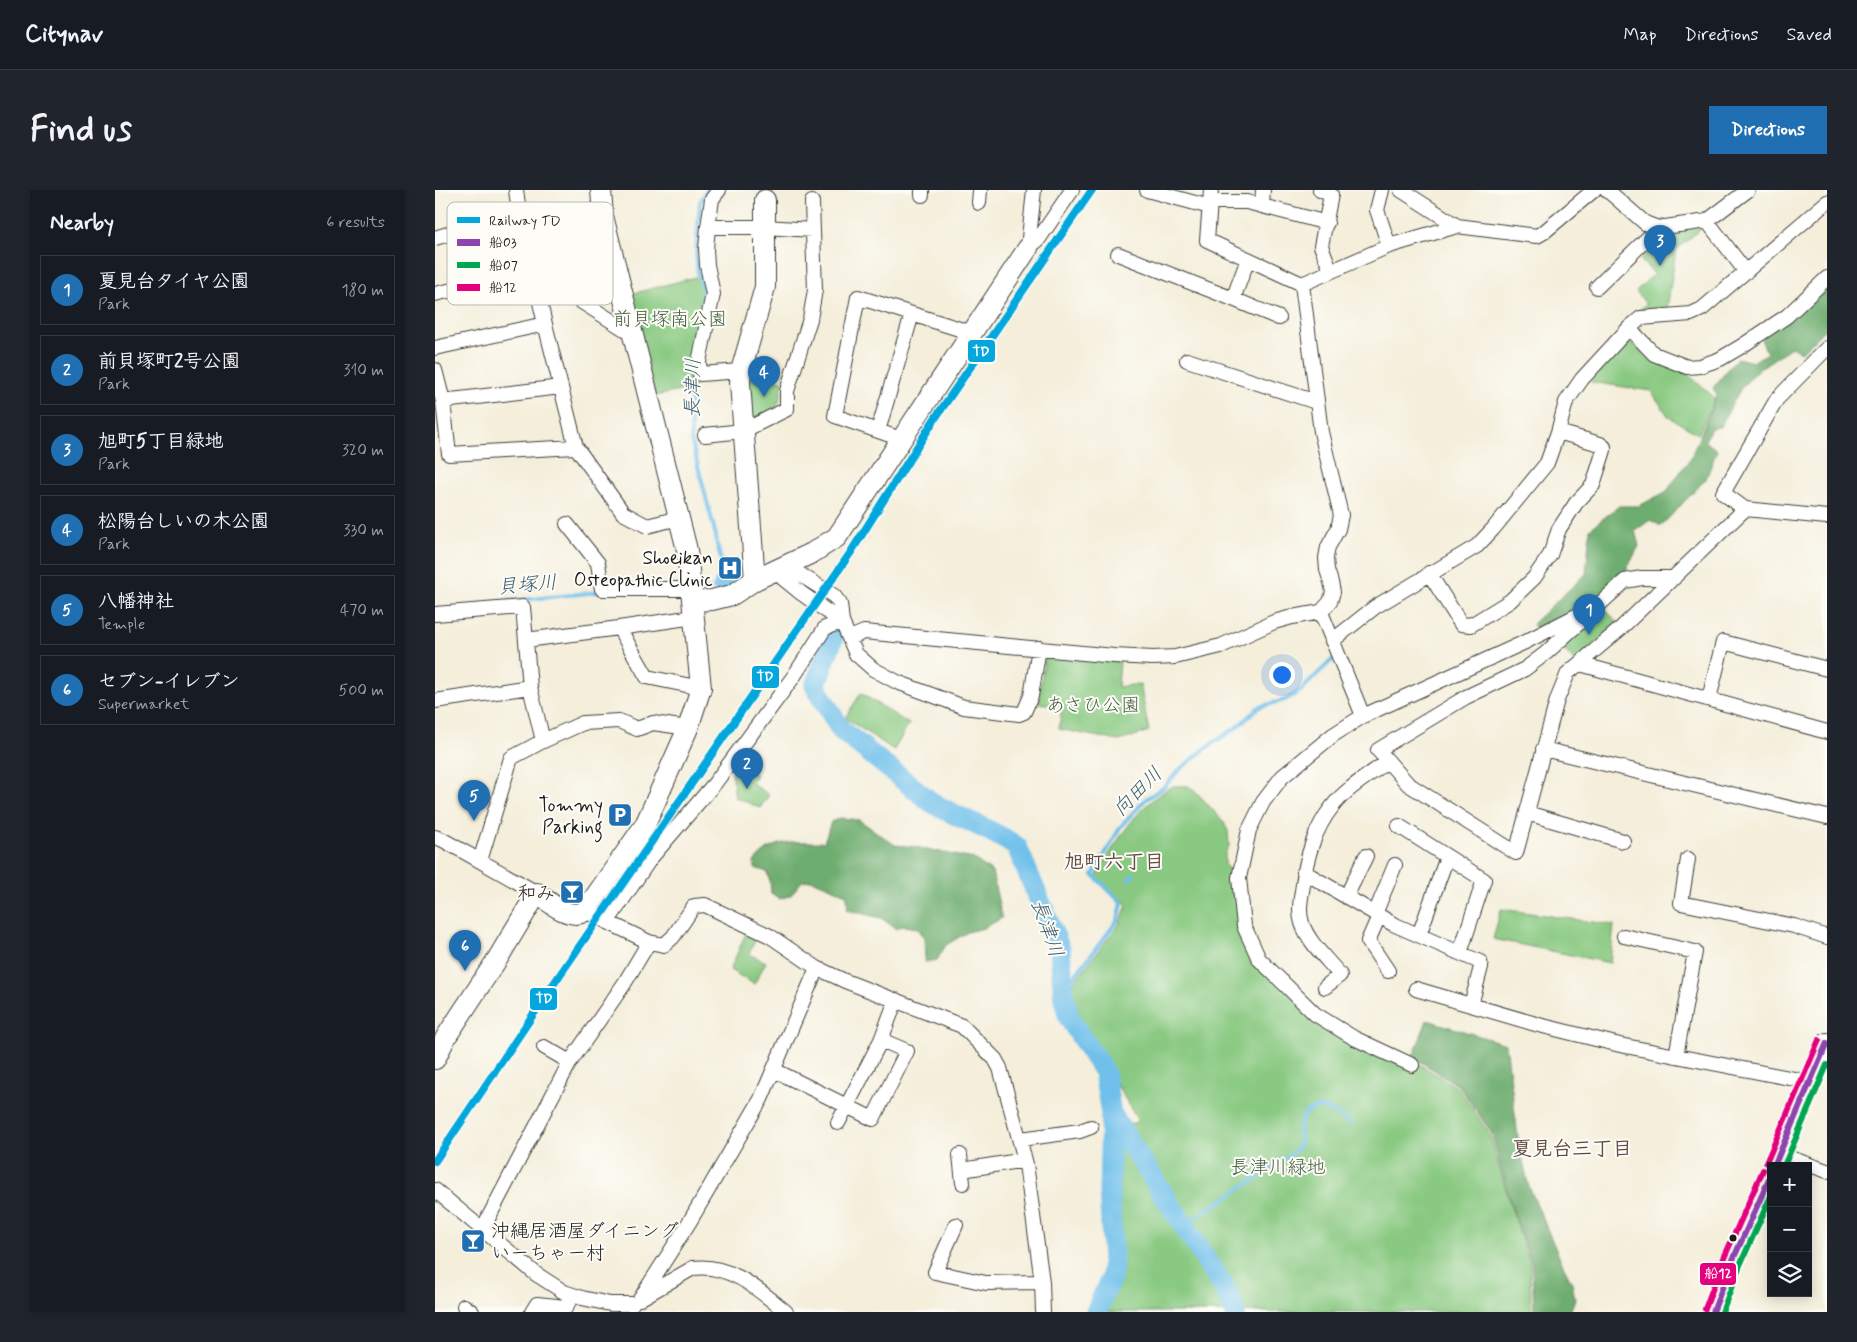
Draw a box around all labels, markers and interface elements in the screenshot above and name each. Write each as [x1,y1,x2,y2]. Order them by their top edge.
text: Citynav [25,19,103,50]
text: Map [1624,23,1657,47]
text: Directions [1685,23,1759,47]
text: Saved [1787,23,1832,47]
button: Directions [1709,106,1827,154]
text: Find us [30,107,132,153]
legend [447,202,613,305]
text: Nearby [50,209,114,237]
text: 6 results [326,212,385,233]
text: Railway TD [489,212,561,230]
pin: 3 [1644,225,1676,266]
text: 船03 [489,234,517,252]
text: 船07 [489,257,518,275]
text: 夏見台タイヤ公園 [98,269,249,294]
text: 船12 [489,279,517,297]
text: 1 [63,280,71,301]
text: 180 m [341,280,384,301]
text: Park [98,294,130,315]
park label: 前貝塚南公園 [613,307,727,332]
line badge: TD [967,339,996,363]
text: TD [972,343,990,361]
text: 前貝塚町2号公園 [98,349,240,374]
pin: 4 [748,356,780,397]
water label: 長津川 [679,358,708,418]
text: 2 [63,360,71,381]
text: 310 m [343,360,384,381]
text: Park [98,374,130,395]
text: 旭町5丁目緑地 [98,429,223,454]
text: 3 [63,440,71,461]
text: 320 m [342,440,384,461]
text: Park [98,454,130,475]
text: 松陽台しいの木公園 [98,509,269,534]
text: 4 [62,520,72,541]
text: 330 m [343,520,384,541]
text: Park [98,534,130,555]
place label: Shoeikan Osteopathic Clinic [574,546,713,593]
hospital icon: Shoeikan Osteopathic Clinic [717,555,743,581]
water label: 貝塚川 [496,569,558,602]
text: 八幡神社 [98,589,174,614]
pin: 1 [1573,594,1605,635]
text: 5 [62,600,72,621]
text: 470 m [340,600,384,621]
text: Temple [98,614,145,635]
your location [1269,662,1295,688]
line badge: TD [751,665,780,689]
text: TD [756,668,774,686]
text: セブン-イレブン [98,669,240,694]
text: 6 [63,680,71,701]
text: 500 m [339,680,384,701]
park label: あさひ公園 [1046,693,1140,718]
text: Supermarket [98,694,189,715]
pin: 2 [731,748,763,789]
water label: 向田川 [1107,761,1169,823]
pin: 5 [458,780,490,821]
place label: Tommy Parking [538,793,603,843]
parking icon: Tommy Parking [607,802,633,828]
district label: 旭町六丁目 [1064,849,1164,876]
bar icon: 和み [559,879,585,905]
place label: 和み [517,881,555,906]
water label: 長津川 [1024,896,1069,961]
pin: 6 [449,930,481,971]
line badge: TD [529,987,558,1011]
text: TD [535,990,553,1008]
district label: 夏見台三丁目 [1512,1136,1632,1163]
park label: 長津川緑地 [1230,1155,1326,1180]
map controls [1767,1162,1812,1297]
button: + [1767,1162,1812,1207]
button: − [1767,1207,1812,1252]
place label: 沖縄居酒屋ダイニング いーちゃー村 [491,1219,679,1266]
bar icon: 沖縄居酒屋ダイニング いーちゃー村 [460,1228,486,1254]
unlabelled marker [1728,1233,1738,1243]
button: layers [1767,1252,1812,1297]
line badge: 船12 [1699,1262,1737,1286]
text: 船12 [1704,1265,1732,1283]

